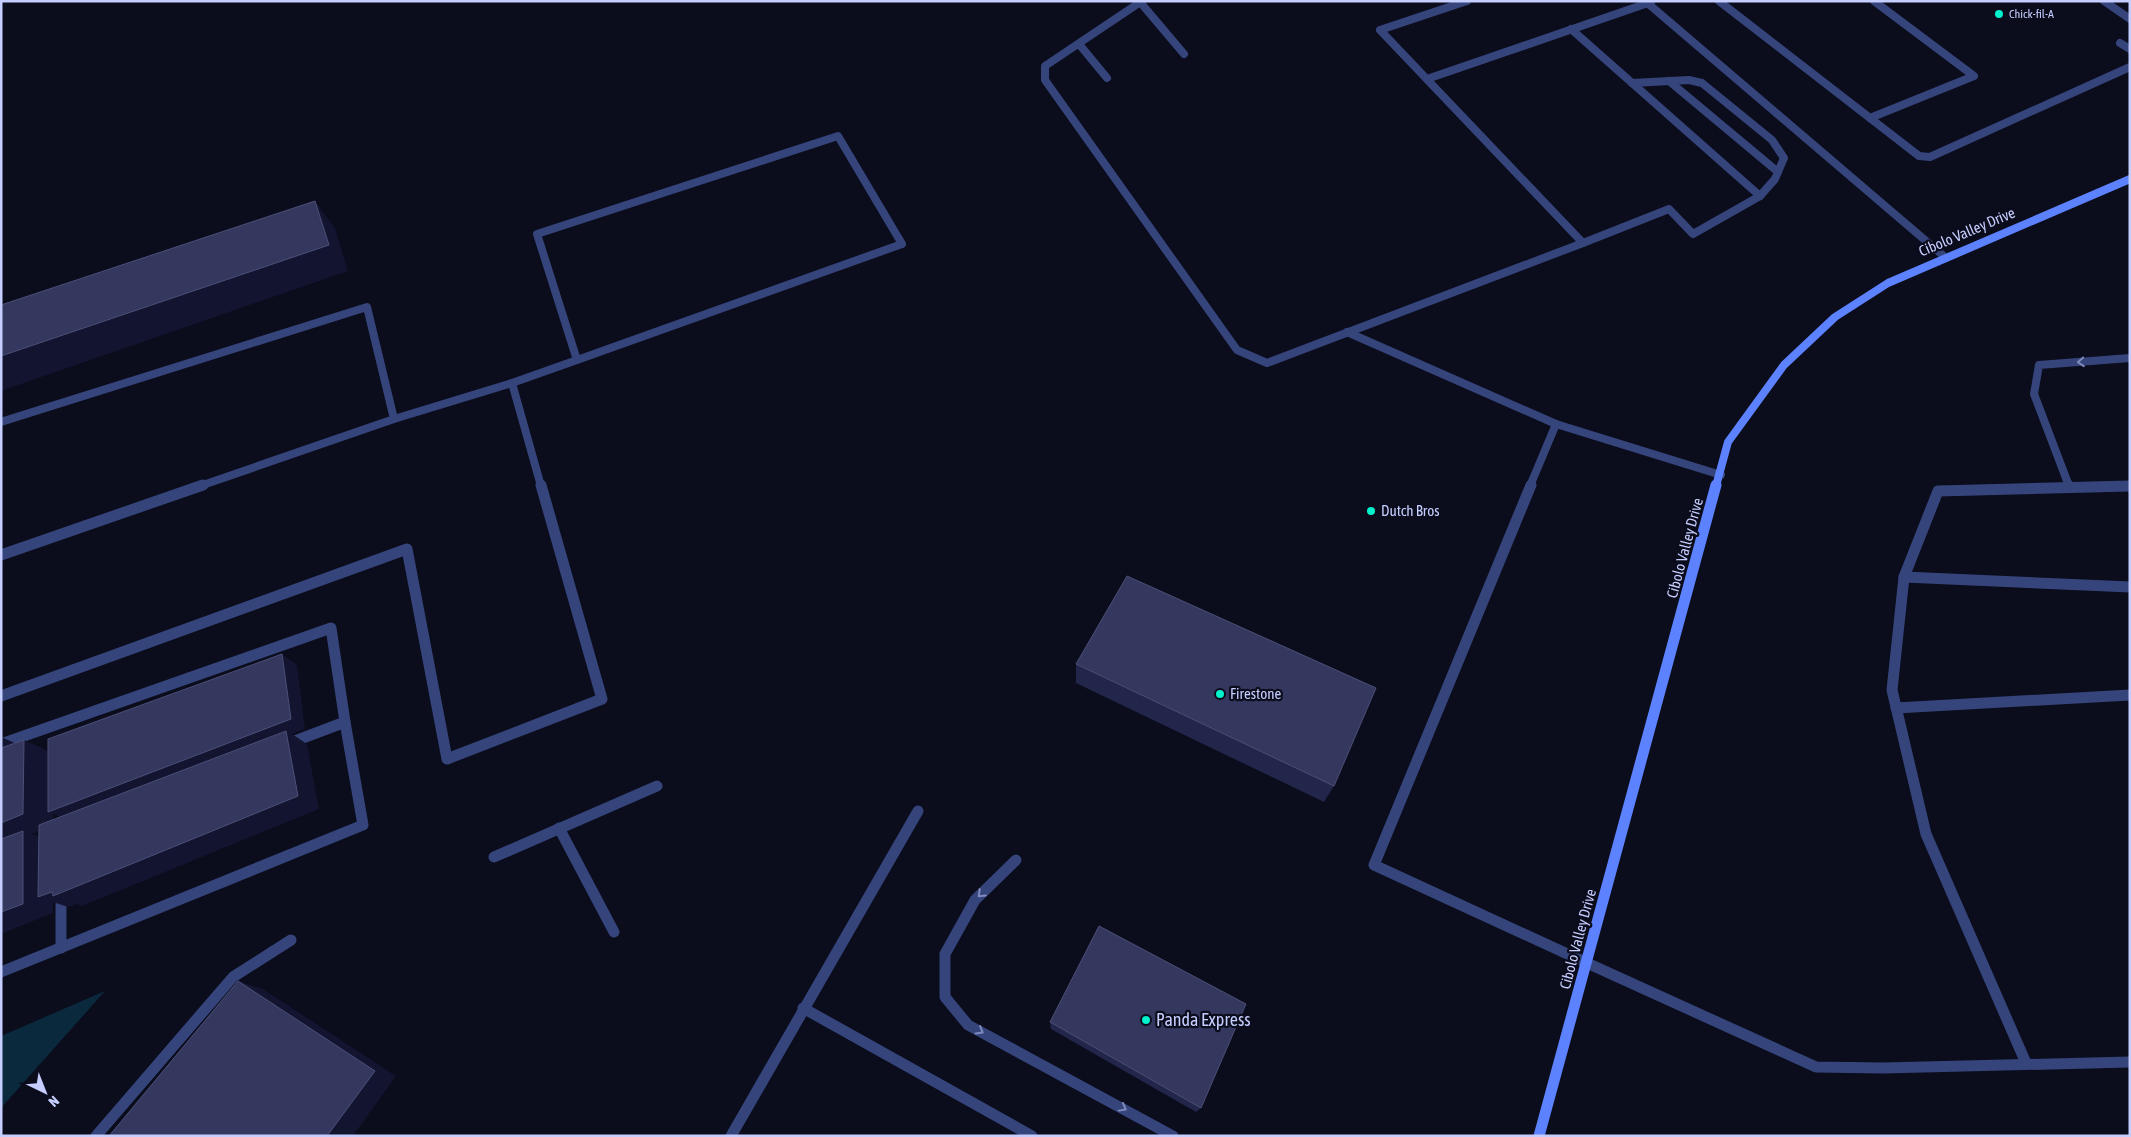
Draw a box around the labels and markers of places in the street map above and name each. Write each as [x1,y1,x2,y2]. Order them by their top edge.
place label: Chick-fil-A [2009,7,2054,21]
marker: Chick-fil-A [1993,8,2005,20]
place label: Dutch Bros [1381,502,1440,519]
marker: Dutch Bros [1365,505,1377,517]
place label: Firestone [1230,685,1282,702]
marker: Firestone [1214,688,1226,700]
place label: Panda Express [1156,1009,1251,1030]
marker: Panda Express [1140,1014,1152,1026]

